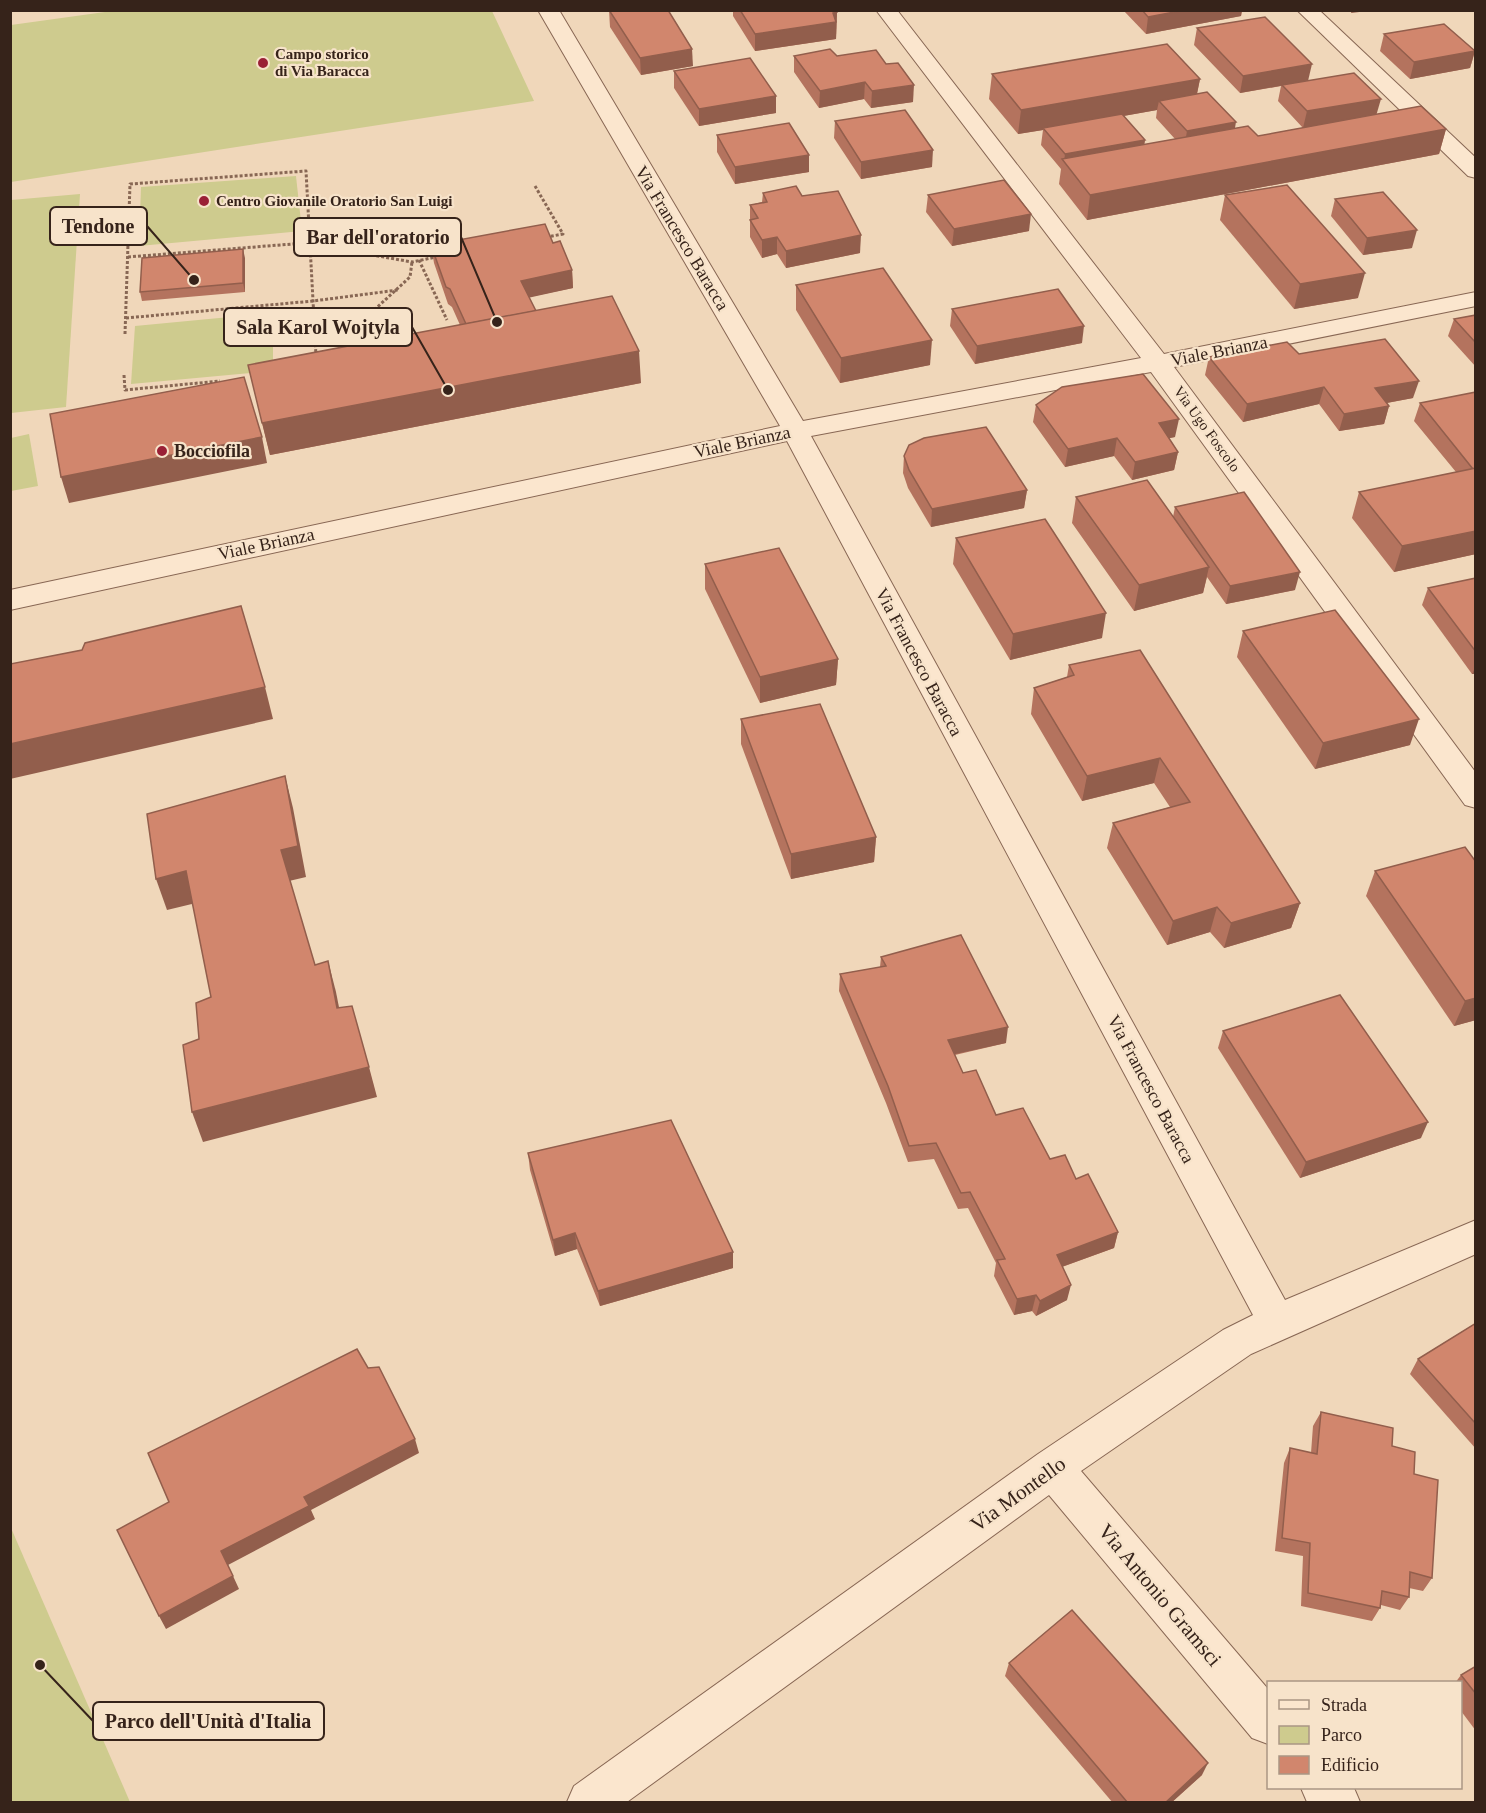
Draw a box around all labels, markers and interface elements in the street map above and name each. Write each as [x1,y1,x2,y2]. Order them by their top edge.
place label: Campo storico di Via Baracca [275,46,370,79]
marker: Campo storico di Via Baracca [256,56,270,70]
street label: Via Francesco Baracca [631,162,733,314]
place label: Centro Giovanile Oratorio San Luigi [216,193,452,209]
marker: Centro Giovanile Oratorio San Luigi [197,194,211,208]
callout: Tendone [50,207,147,245]
text: Tendone [62,215,134,237]
callout: Bar dell'oratorio [294,218,461,256]
text: Bar dell'oratorio [306,226,450,248]
callout: Sala Karol Wojtyla [224,308,412,346]
text: Sala Karol Wojtyla [236,316,400,339]
street label: Viale Brianza [1169,332,1269,370]
street label: Via Ugo Foscolo [1171,383,1243,475]
street label: Viale Brianza [692,422,792,462]
place label: Bocciofila [174,441,250,461]
marker: Bocciofila [155,444,169,458]
street label: Viale Brianza [216,524,316,564]
street label: Via Francesco Baracca [871,585,967,739]
street label: Via Francesco Baracca [1103,1012,1199,1166]
street label: Via Montello [966,1452,1070,1536]
street label: Via Antonio Gramsci [1093,1519,1227,1671]
legend [1267,1681,1462,1789]
text: Strada [1321,1695,1367,1715]
callout: Parco dell'Unità d'Italia [93,1702,324,1740]
text: Parco dell'Unità d'Italia [105,1710,311,1732]
text: Parco [1321,1725,1362,1745]
text: Edificio [1321,1755,1379,1775]

